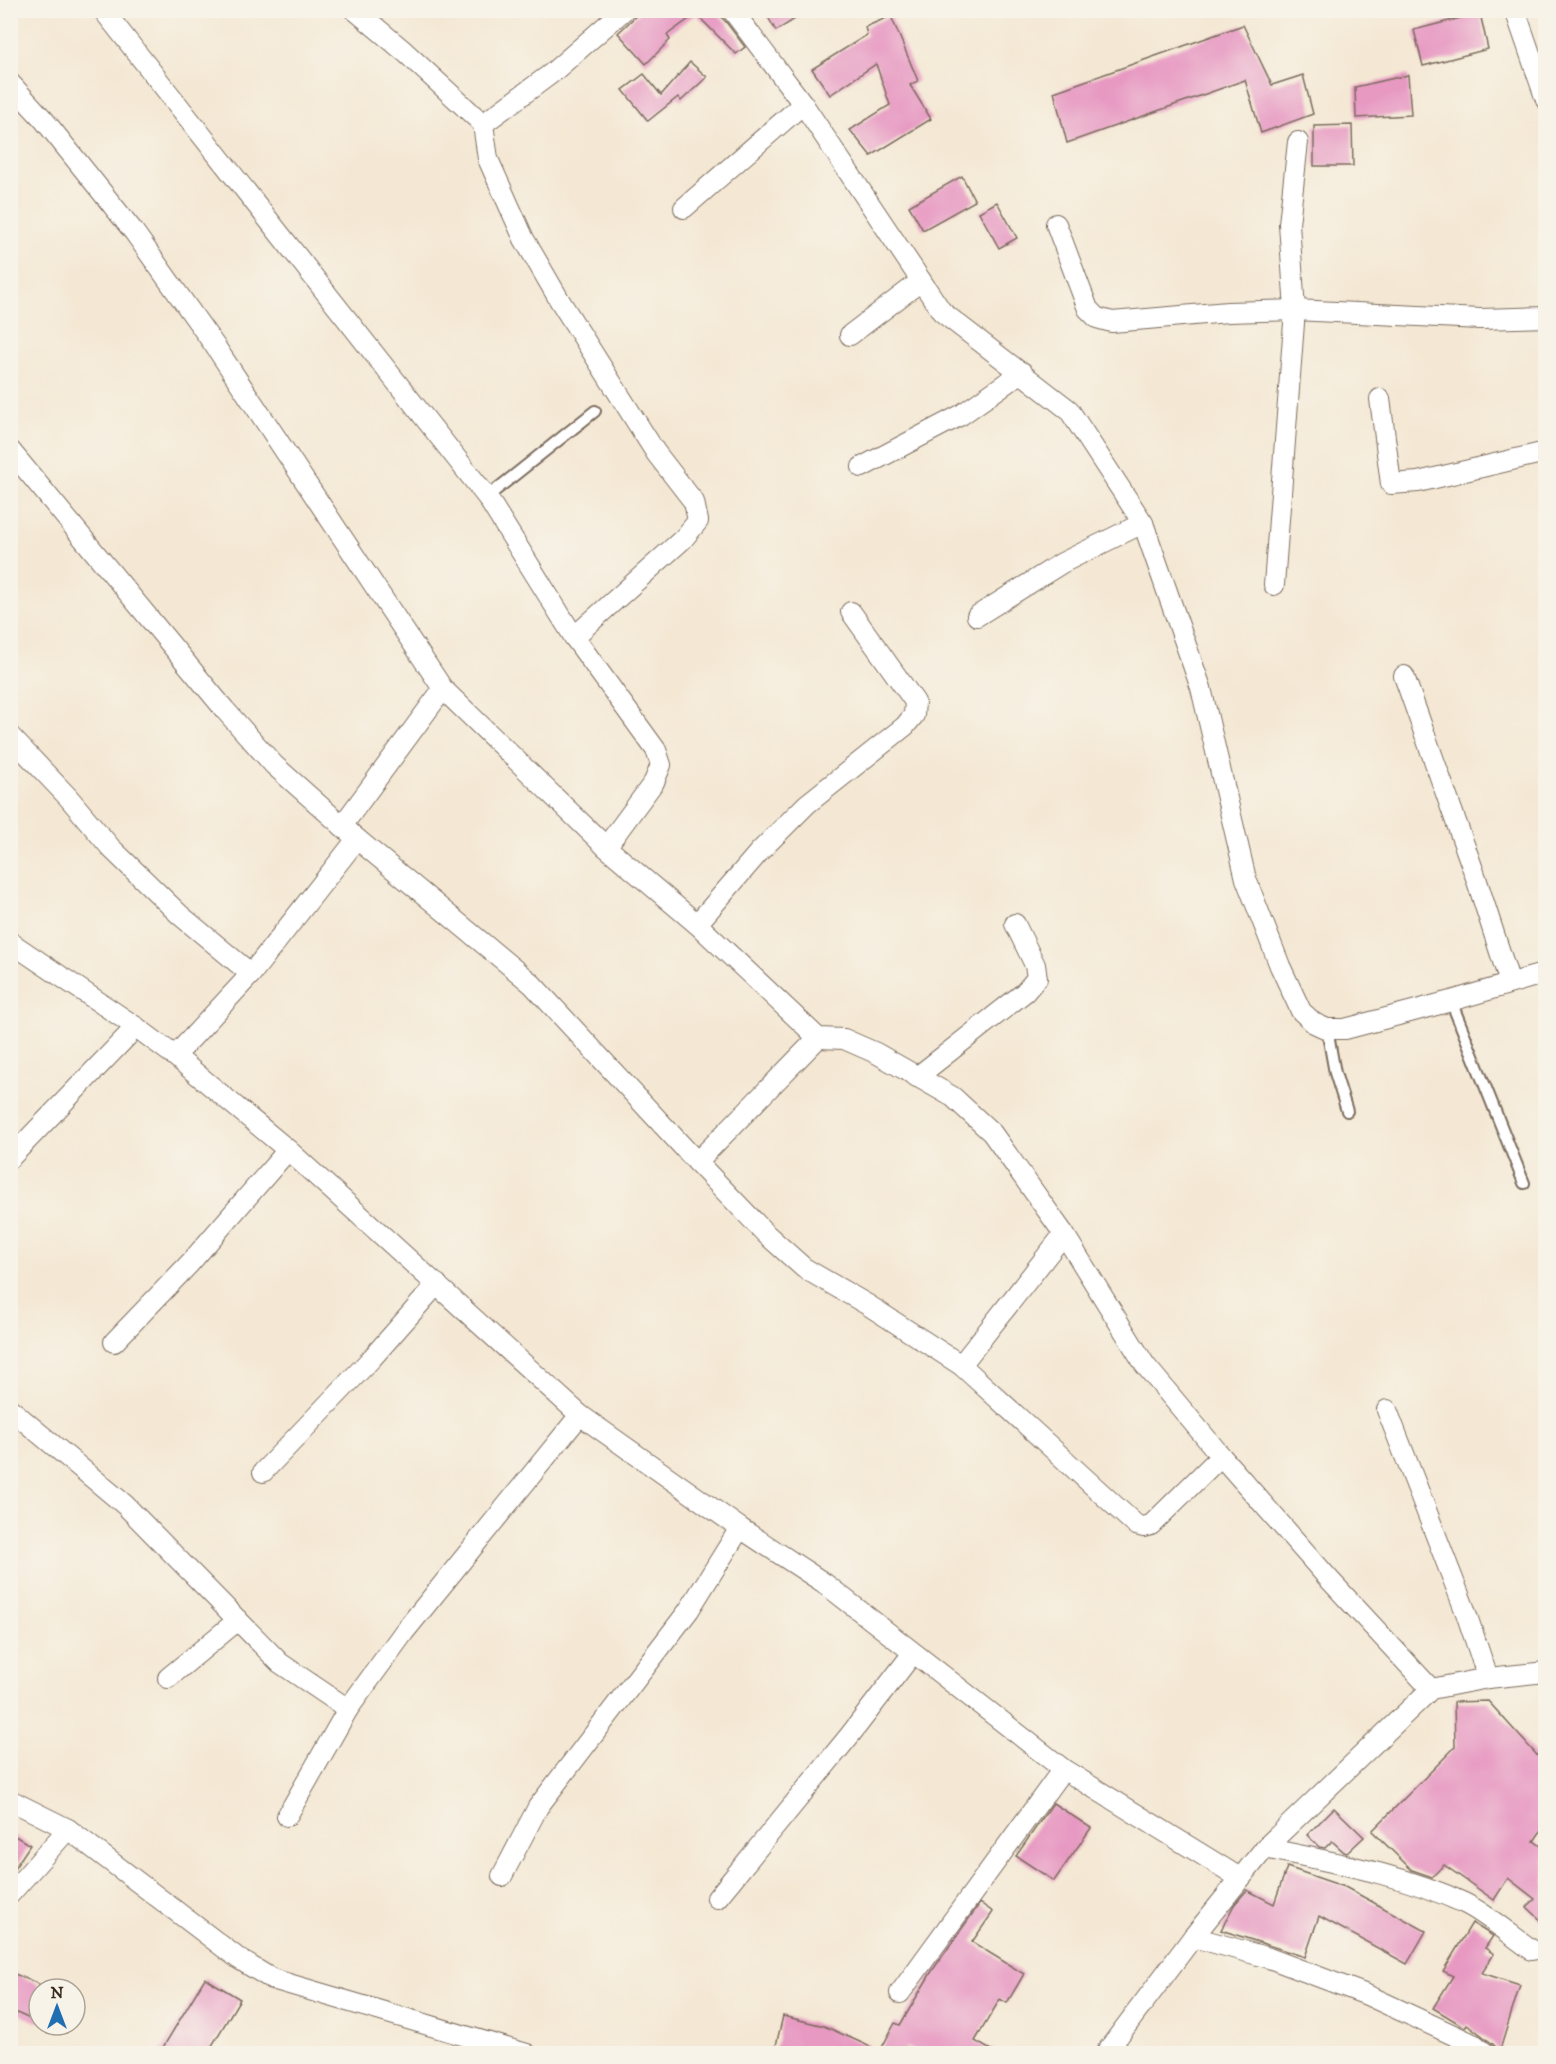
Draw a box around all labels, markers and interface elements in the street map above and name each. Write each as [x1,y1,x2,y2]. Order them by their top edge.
north arrow [27,1977,87,2037]
text: N [50,1983,64,2003]

